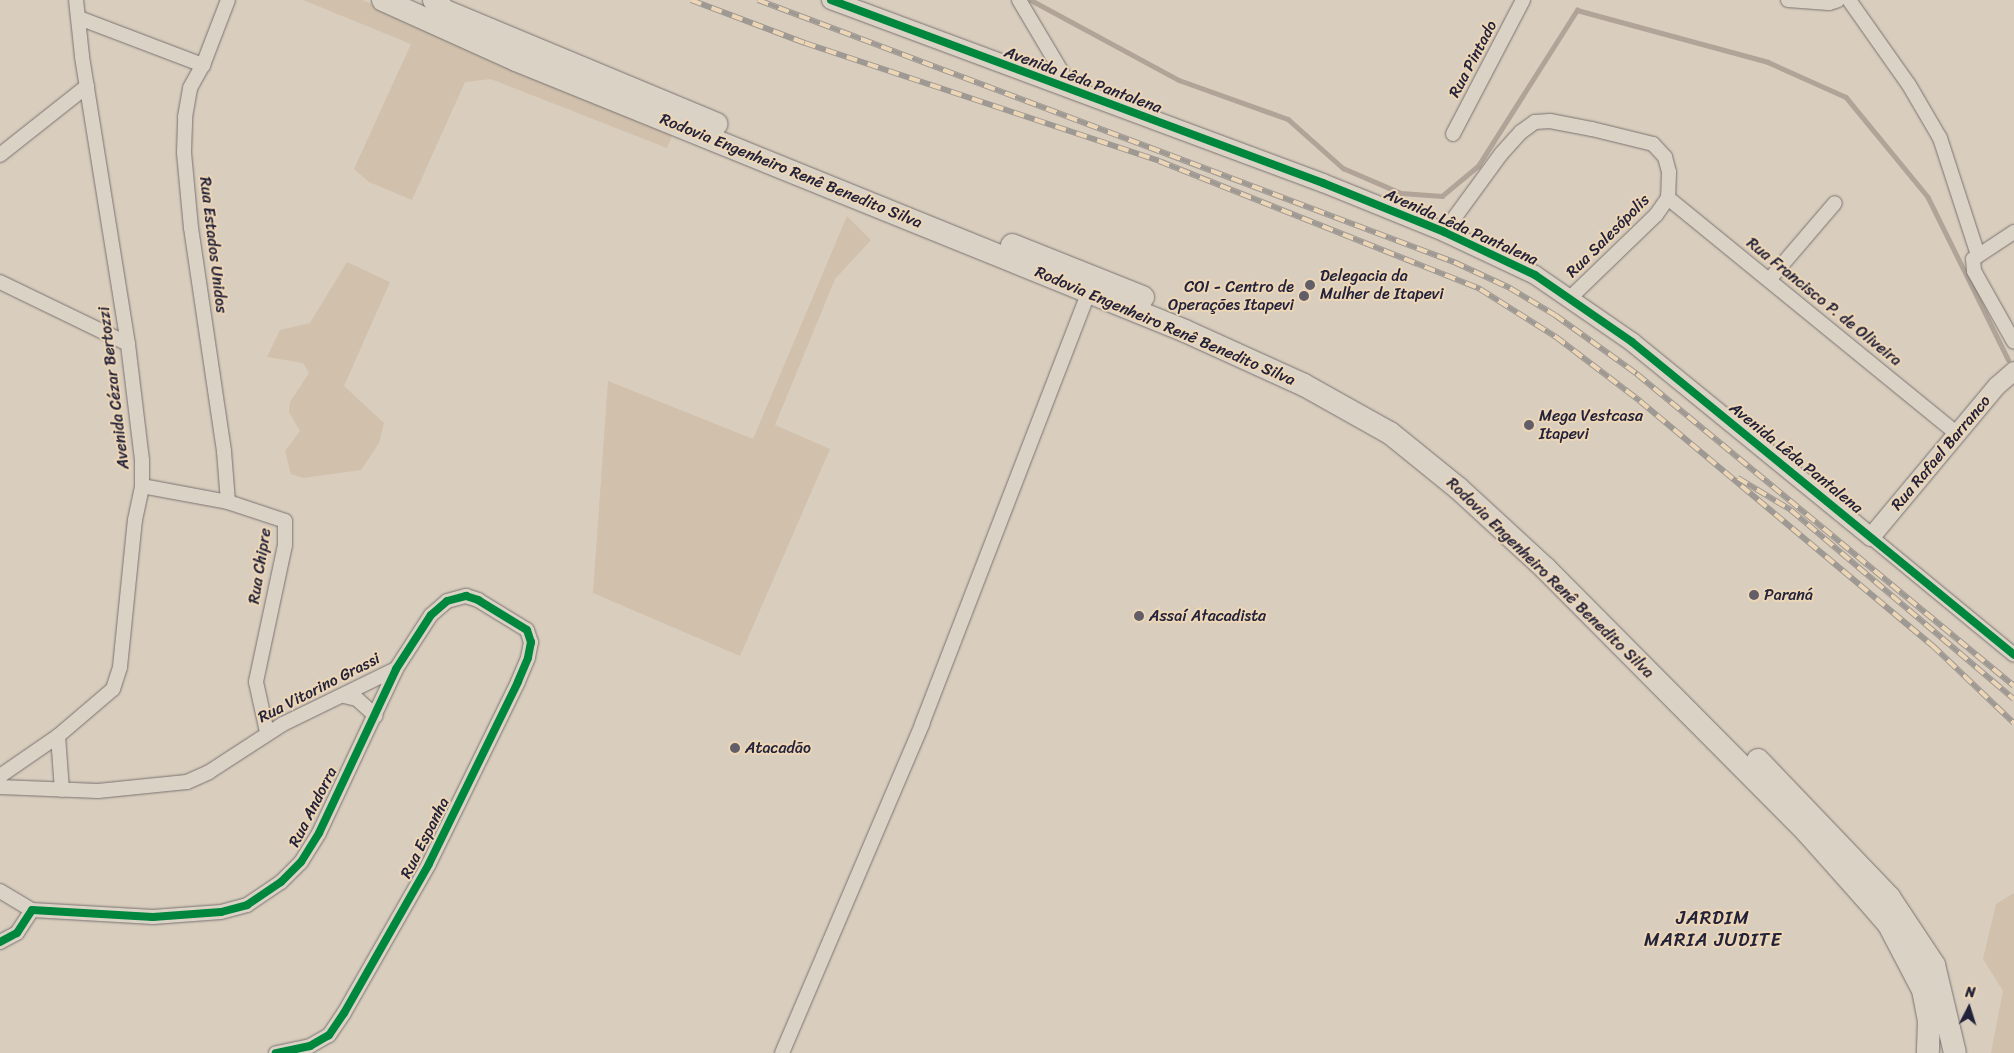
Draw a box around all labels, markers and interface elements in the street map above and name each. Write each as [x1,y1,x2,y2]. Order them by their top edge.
street label: Rua Pintado [1445,17,1501,101]
street label: Avenida Lêda Pantalena [1002,43,1164,117]
street label: Rodovia Engenheiro Renê Benedito Silva [657,109,925,233]
street label: Rua Estados Unidos [195,176,231,314]
street label: Avenida Lêda Pantalena [1381,184,1541,270]
street label: Rua Salesópolis [1562,190,1654,282]
street label: Rua Francisco P. de Oliveira [1743,233,1905,371]
street label: Rodovia Engenheiro Renê Benedito Silva [1032,262,1298,390]
place label: Delegacia da Mulher de Itapevi [1320,266,1444,304]
place label: COI - Centro de Operações Itapevi [1168,277,1294,315]
marker: Delegacia da Mulher de Itapevi [1304,279,1316,291]
marker: COI - Centro de Operações Itapevi [1298,290,1310,302]
street label: Avenida Cézar Bertozzi [94,305,134,471]
street label: Rua Rafael Barranco [1887,392,1995,514]
street label: Avenida Lêda Pantalena [1725,398,1867,518]
place label: Mega Vestcasa Itapevi [1539,406,1643,444]
marker: Mega Vestcasa Itapevi [1523,419,1535,431]
street label: Rodovia Engenheiro Renê Benedito Silva [1442,473,1658,683]
street label: Rua Chipre [245,527,275,605]
place label: Paraná [1764,585,1813,605]
marker: Paraná [1748,589,1760,601]
place label: Assaí Atacadista [1149,606,1268,626]
marker: Assaí Atacadista [1133,610,1145,622]
street label: Rua Vitorino Grassi [255,649,383,727]
place label: Atacadão [745,738,811,758]
marker: Atacadão [729,742,741,754]
street label: Rua Andorra [285,764,341,850]
street label: Rua Espanha [396,794,454,882]
district label: JARDIM MARIA JUDITE [1645,907,1781,951]
text: N [1964,980,1976,1005]
north arrow [1944,983,1994,1033]

